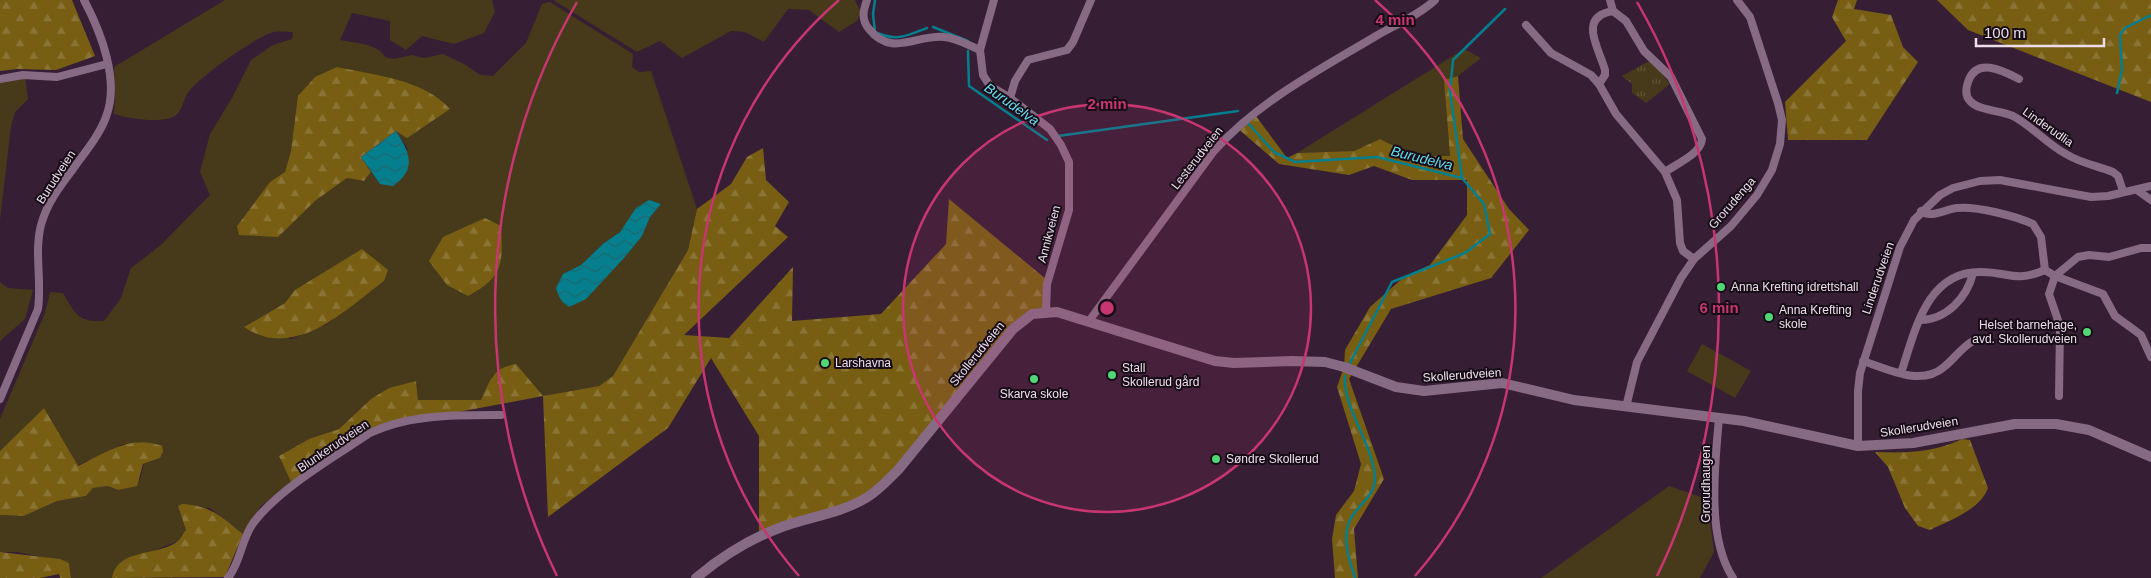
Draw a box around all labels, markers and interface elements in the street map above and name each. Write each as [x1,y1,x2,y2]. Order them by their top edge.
text: 4 min [1375,11,1415,28]
scale bar [1976,15,2104,47]
text: 100 m [1984,24,2026,41]
water label: Burudelva [982,79,1043,129]
text: 2 min [1087,95,1127,112]
street label: Linderudlia [2020,104,2076,150]
street label: Lesterudveien [1168,124,1226,192]
water label: Burudelva [1389,143,1455,173]
street label: Burudveien [34,148,78,206]
street label: Grorudenga [1706,174,1759,232]
street label: Annikveien [1035,204,1063,264]
street label: Linderudveien [1859,240,1897,316]
place label: Anna Krefting idrettshall [1731,280,1858,294]
marker: Anna Krefting idrettshall [1715,281,1727,293]
centre of rings [1098,299,1116,317]
text: 6 min [1699,299,1739,316]
place label: Anna Krefting skole [1779,303,1852,331]
marker: Anna Krefting skole [1763,311,1775,323]
place label: Helset barnehage, avd. Skollerudveien [1972,318,2077,346]
street label: Skollerudveien [947,319,1007,389]
marker: Helset barnehage, avd. Skollerudveien [2081,326,2093,338]
place label: Larshavna [835,356,891,370]
marker: Larshavna [819,357,831,369]
place label: Stall Skollerud gård [1122,361,1199,389]
street label: Skollerudveien [1422,365,1502,385]
marker: Stall Skollerud gård [1106,369,1118,381]
marker: Skarva skole [1028,373,1040,385]
place label: Skarva skole [1000,387,1069,401]
street label: Skollerudveien [1879,414,1959,440]
street label: Blunkerudveien [295,417,371,475]
street label: Grorudhaugen [1699,445,1713,523]
place label: Søndre Skollerud [1226,452,1319,466]
marker: Søndre Skollerud [1210,453,1222,465]

